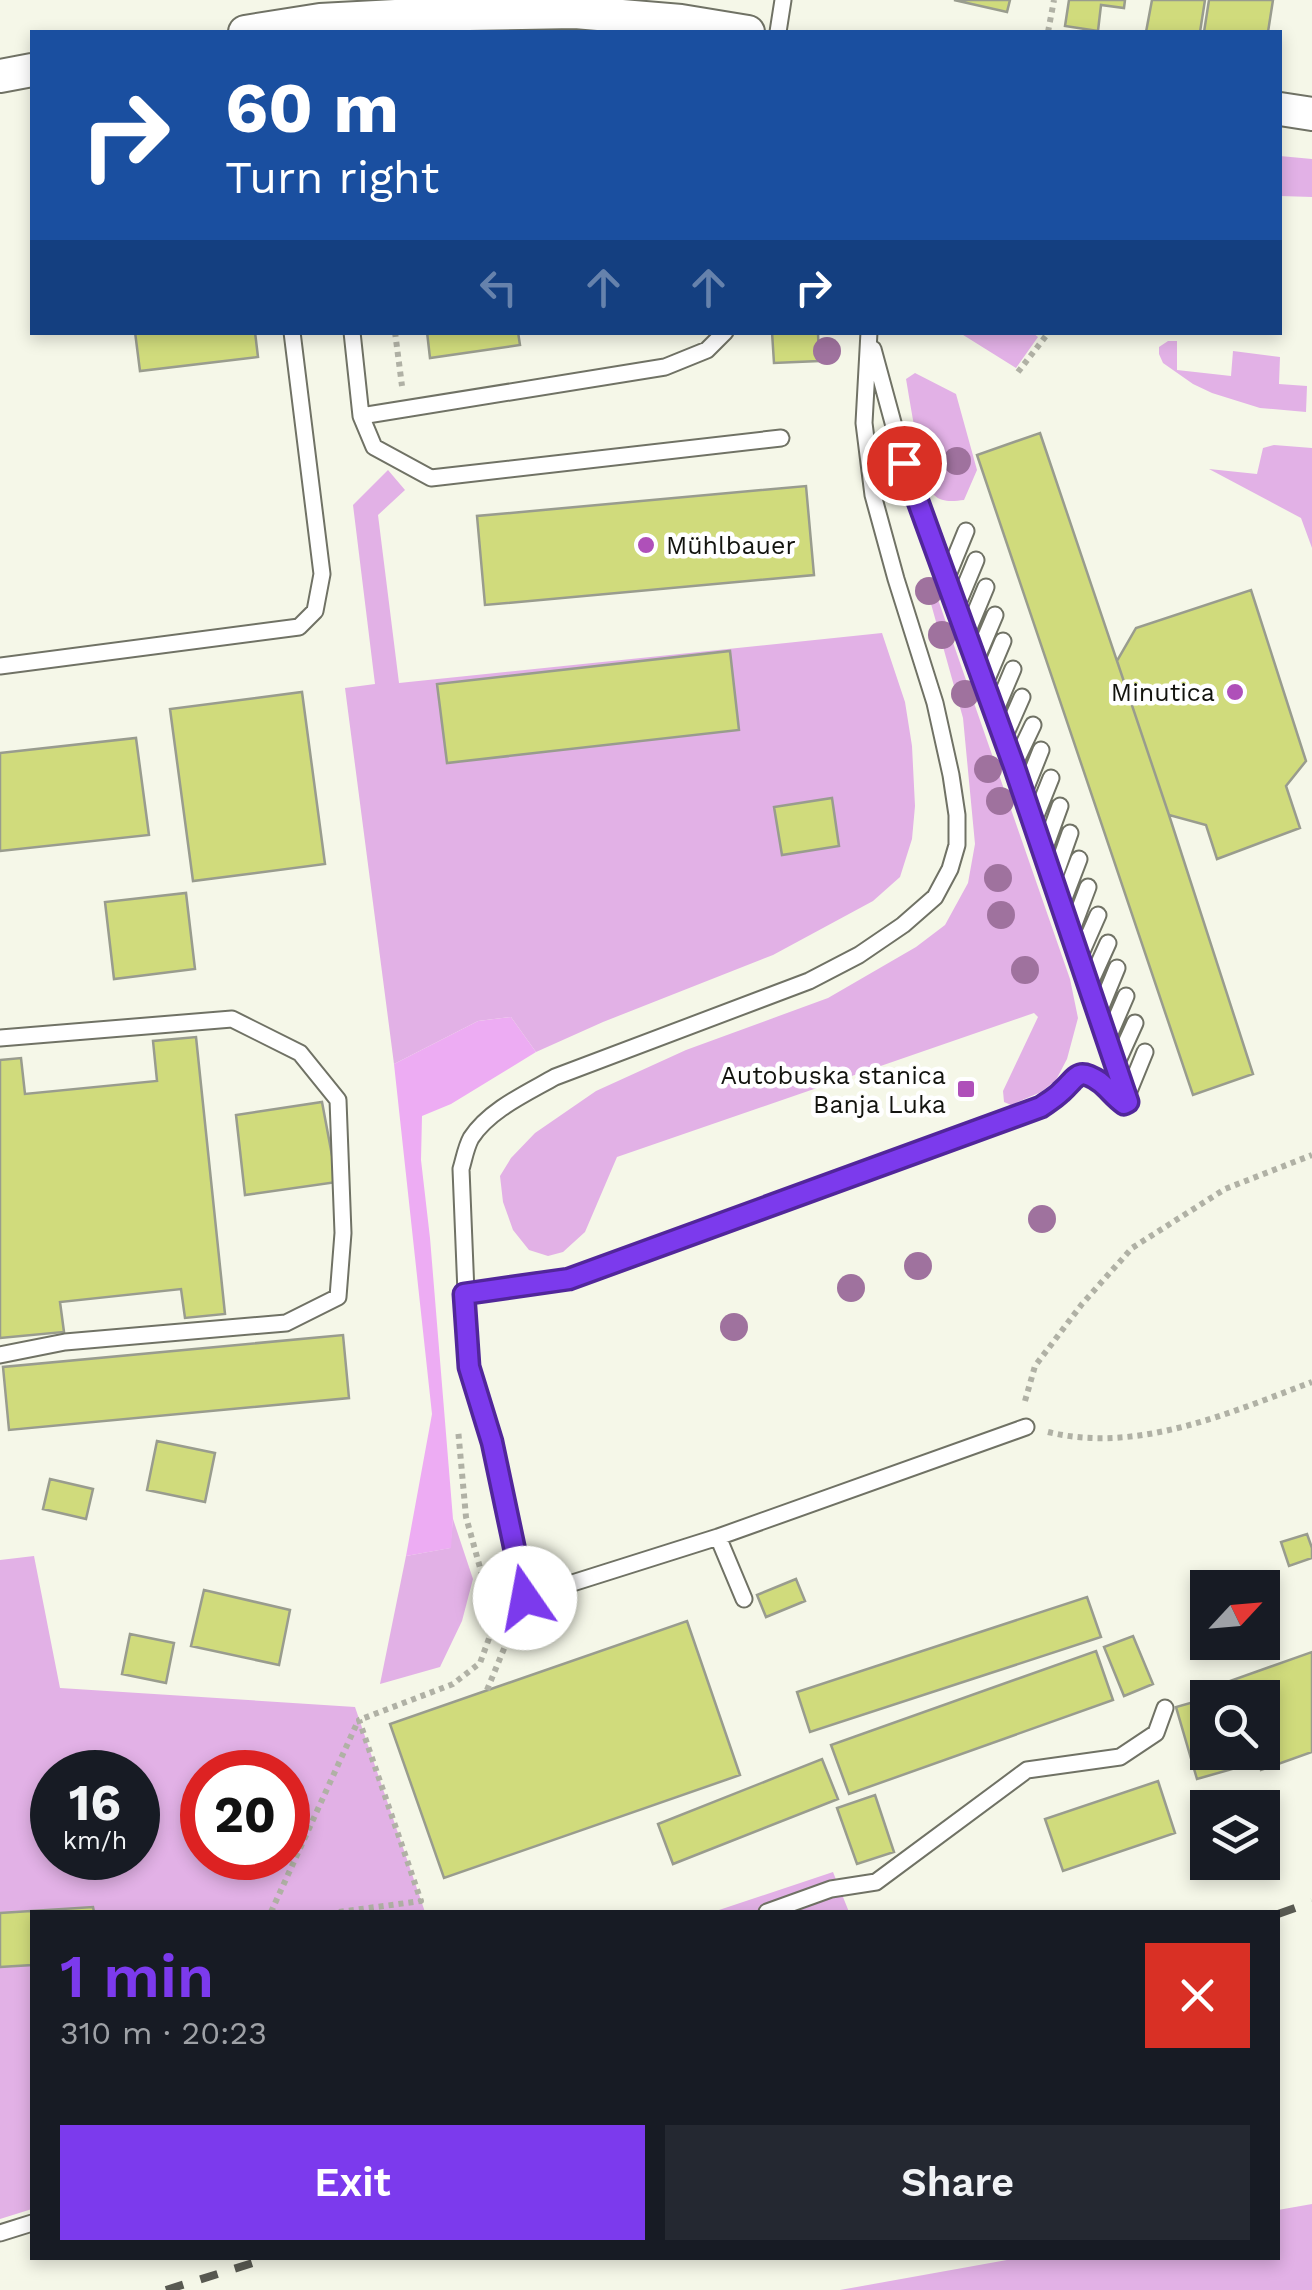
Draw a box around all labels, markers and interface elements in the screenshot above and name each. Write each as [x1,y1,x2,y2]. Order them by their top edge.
text: 60 m [225,67,399,149]
icon: right [60,70,190,200]
text: Turn right [225,151,439,204]
icon: left [471,260,526,315]
icon: ahead [576,260,631,315]
icon: ahead [681,260,736,315]
icon: right [786,260,841,315]
pin [862,421,947,506]
icon: arrive [877,436,932,491]
place label: Mühlbauer [666,531,796,560]
marker: Mühlbauer [635,534,657,556]
place label: Minutica [1111,678,1215,707]
marker: Minutica [1224,681,1246,703]
place label: Autobuska stanica Banja Luka [720,1061,946,1119]
marker: Autobuska stanica Banja Luka [955,1078,977,1100]
position arrow [473,1546,577,1650]
north arrow [1190,1570,1280,1660]
map controls [1190,1570,1280,1880]
button: search [1190,1680,1280,1770]
speed limit sign: 20 [180,1750,310,1880]
text: 16 [69,1773,121,1832]
button: layers [1190,1790,1280,1880]
text: km/h [63,1826,127,1855]
text: 1 min [60,1941,214,2012]
button: close [1145,1943,1250,2048]
text: 310 m · 20:23 [60,2014,267,2052]
button: Exit [60,2125,645,2240]
button: Share [665,2125,1250,2240]

